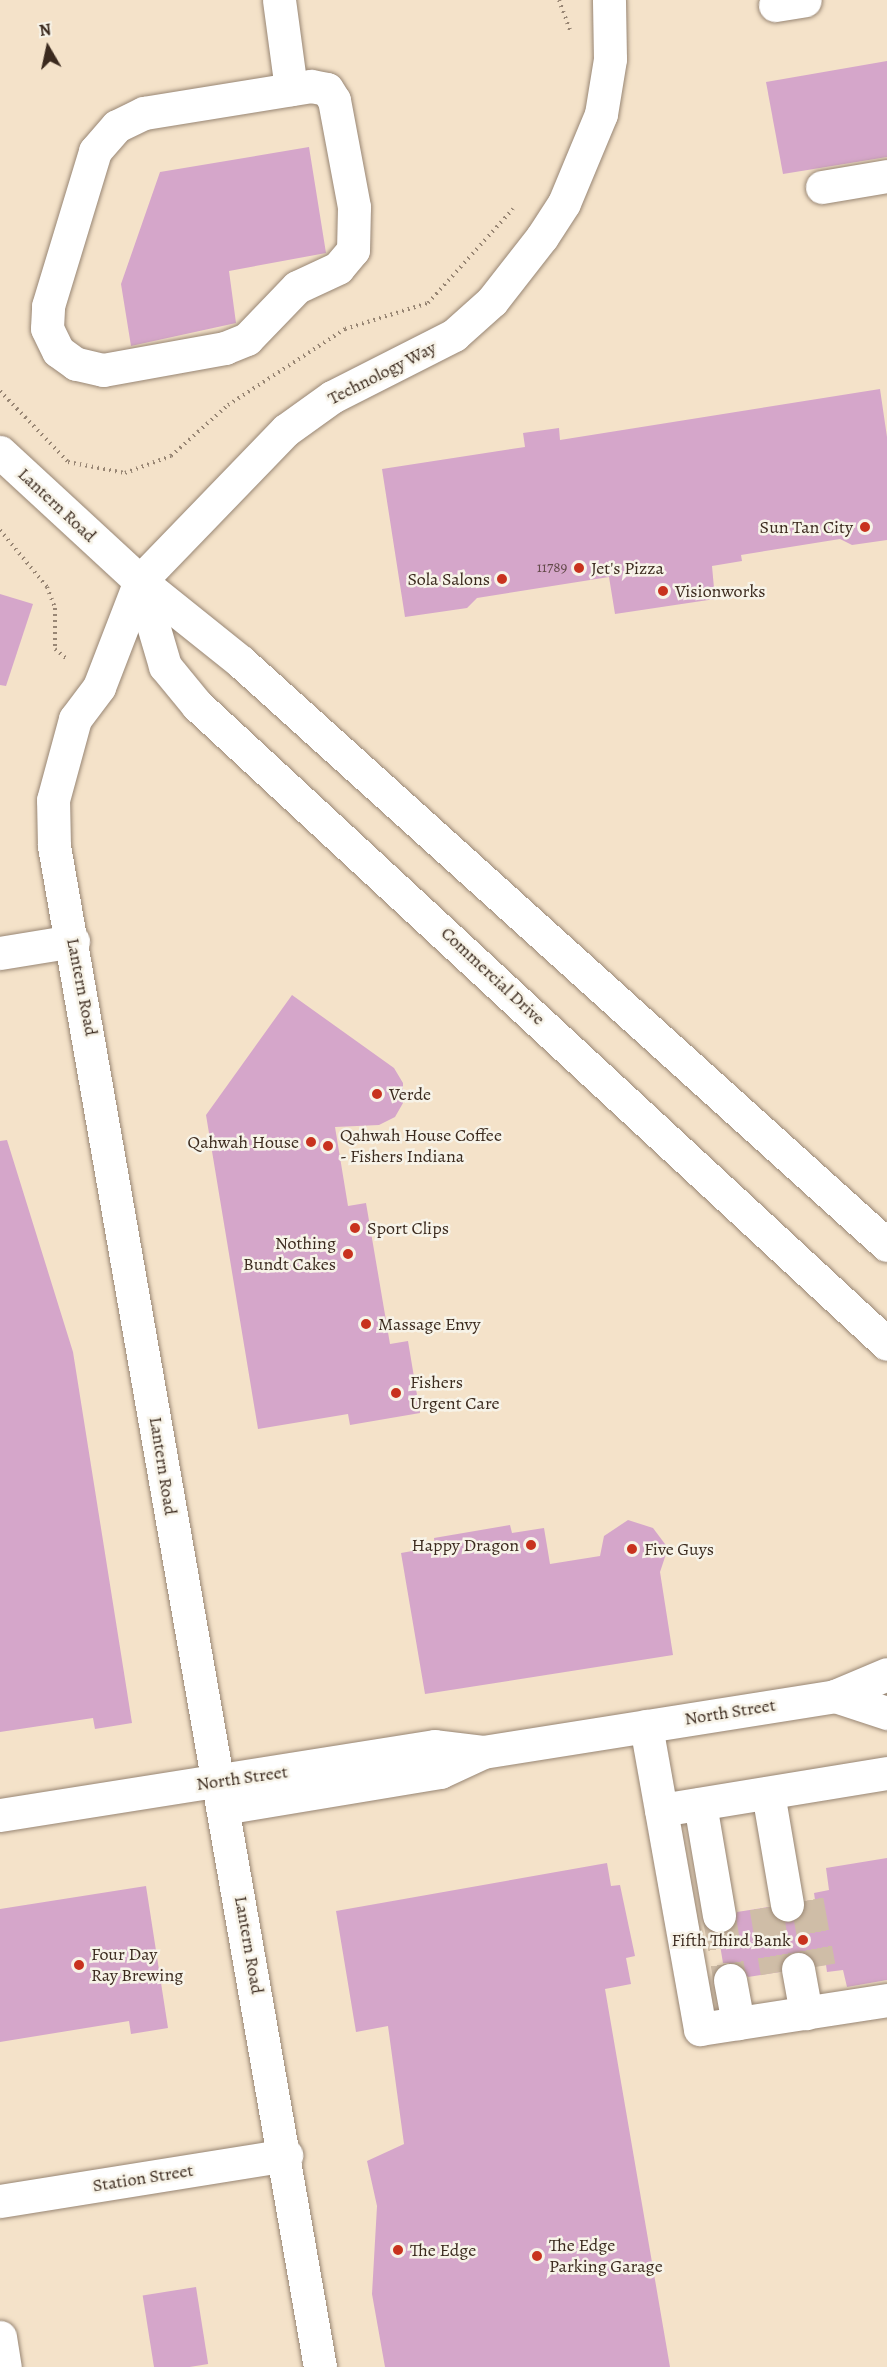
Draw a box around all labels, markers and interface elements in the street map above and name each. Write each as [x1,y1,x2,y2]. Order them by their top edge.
north arrow [18,18,78,78]
text: N [38,18,53,42]
street label: Technology Way [324,337,440,409]
street label: Lantern Road [13,463,101,547]
place label: Sun Tan City [760,516,853,538]
marker: Sun Tan City [858,520,872,534]
place label: Jet's Pizza [591,557,664,579]
house number: 11789 [537,559,567,577]
marker: Jet's Pizza [572,561,586,575]
place label: Sola Salons [407,568,490,590]
marker: Sola Salons [495,572,509,586]
place label: Visionworks [675,580,766,602]
marker: Visionworks [656,584,670,598]
street label: Commercial Drive [437,922,549,1030]
street label: Lantern Road [62,936,102,1038]
place label: Verde [389,1083,431,1105]
marker: Verde [370,1087,384,1101]
place label: Qahwah House Coffee - Fishers Indiana [340,1125,502,1168]
place label: Qahwah House [188,1131,299,1153]
marker: Qahwah House [304,1135,318,1149]
marker: Qahwah House Coffee - Fishers Indiana [321,1139,335,1153]
place label: Sport Clips [367,1217,449,1239]
marker: Sport Clips [348,1221,362,1235]
place label: Nothing Bundt Cakes [243,1233,336,1276]
marker: Nothing Bundt Cakes [341,1247,355,1261]
place label: Massage Envy [378,1313,481,1335]
marker: Massage Envy [359,1317,373,1331]
place label: Fishers Urgent Care [410,1372,500,1414]
marker: Fishers Urgent Care [387,1384,405,1402]
street label: Lantern Road [145,1415,181,1517]
place label: Happy Dragon [411,1534,519,1556]
marker: Happy Dragon [524,1538,538,1552]
place label: Five Guys [644,1538,714,1560]
marker: Five Guys [625,1542,639,1556]
street label: North Street [683,1694,777,1730]
street label: North Street [195,1761,289,1795]
street label: Lantern Road [230,1894,268,1996]
place label: Fifth Third Bank [671,1929,791,1951]
marker: Fifth Third Bank [796,1933,810,1947]
place label: Four Day Ray Brewing [91,1944,183,1986]
marker: Four Day Ray Brewing [72,1958,86,1972]
street label: Station Street [91,2159,195,2197]
place label: The Edge Parking Garage [549,2235,663,2278]
place label: The Edge [410,2239,476,2261]
marker: The Edge [391,2243,405,2257]
marker: The Edge Parking Garage [530,2249,544,2263]

